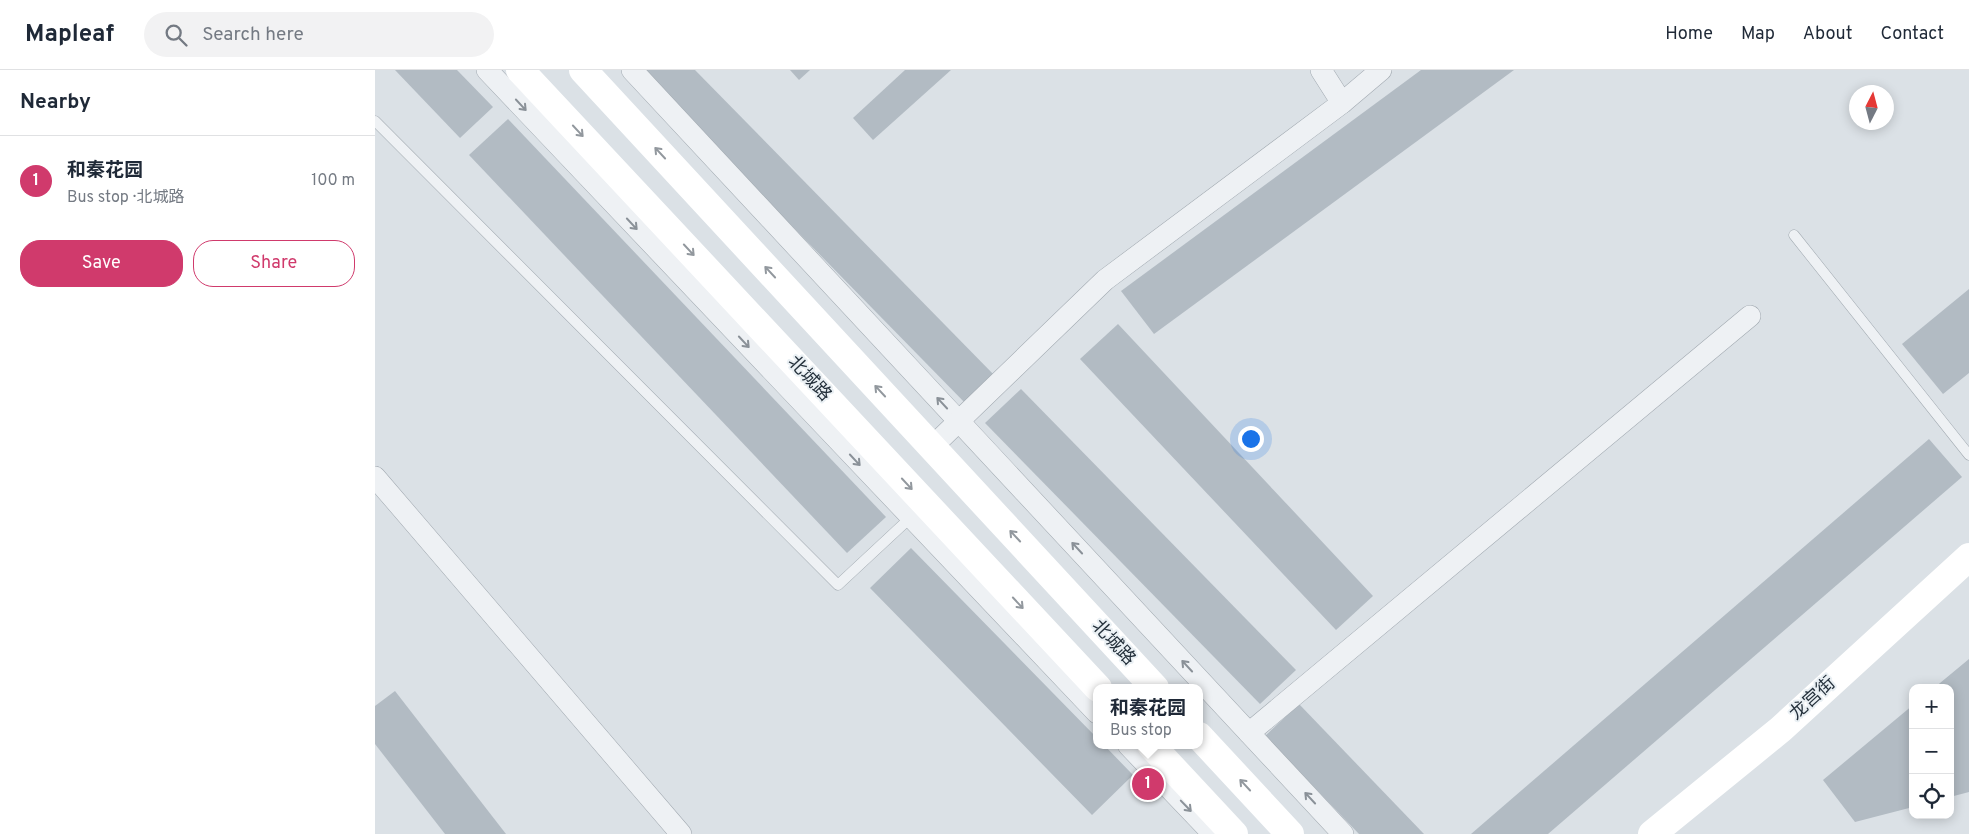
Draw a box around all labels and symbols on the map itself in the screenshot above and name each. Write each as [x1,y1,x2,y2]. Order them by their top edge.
north arrow [1849,85,1894,130]
one-way arrow [515,99,527,112]
one-way arrow [572,125,584,138]
one-way arrow [654,146,665,159]
one-way arrow [626,217,638,230]
one-way arrow [683,244,695,256]
one-way arrow [764,266,776,279]
one-way arrow [738,336,750,348]
street label: 北城路 [782,351,836,407]
one-way arrow [874,385,886,398]
one-way arrow [936,397,948,409]
your location [1238,426,1264,452]
one-way arrow [849,454,861,466]
one-way arrow [901,477,913,490]
one-way arrow [1009,530,1020,543]
one-way arrow [1071,541,1083,554]
one-way arrow [1012,596,1024,609]
street label: 北城路 [1086,615,1140,671]
one-way arrow [1181,660,1193,673]
street label: 龙宫街 [1785,672,1841,726]
pin: 1 [1132,765,1164,803]
one-way arrow [1239,779,1251,792]
one-way arrow [1304,792,1316,805]
one-way arrow [1180,799,1192,812]

